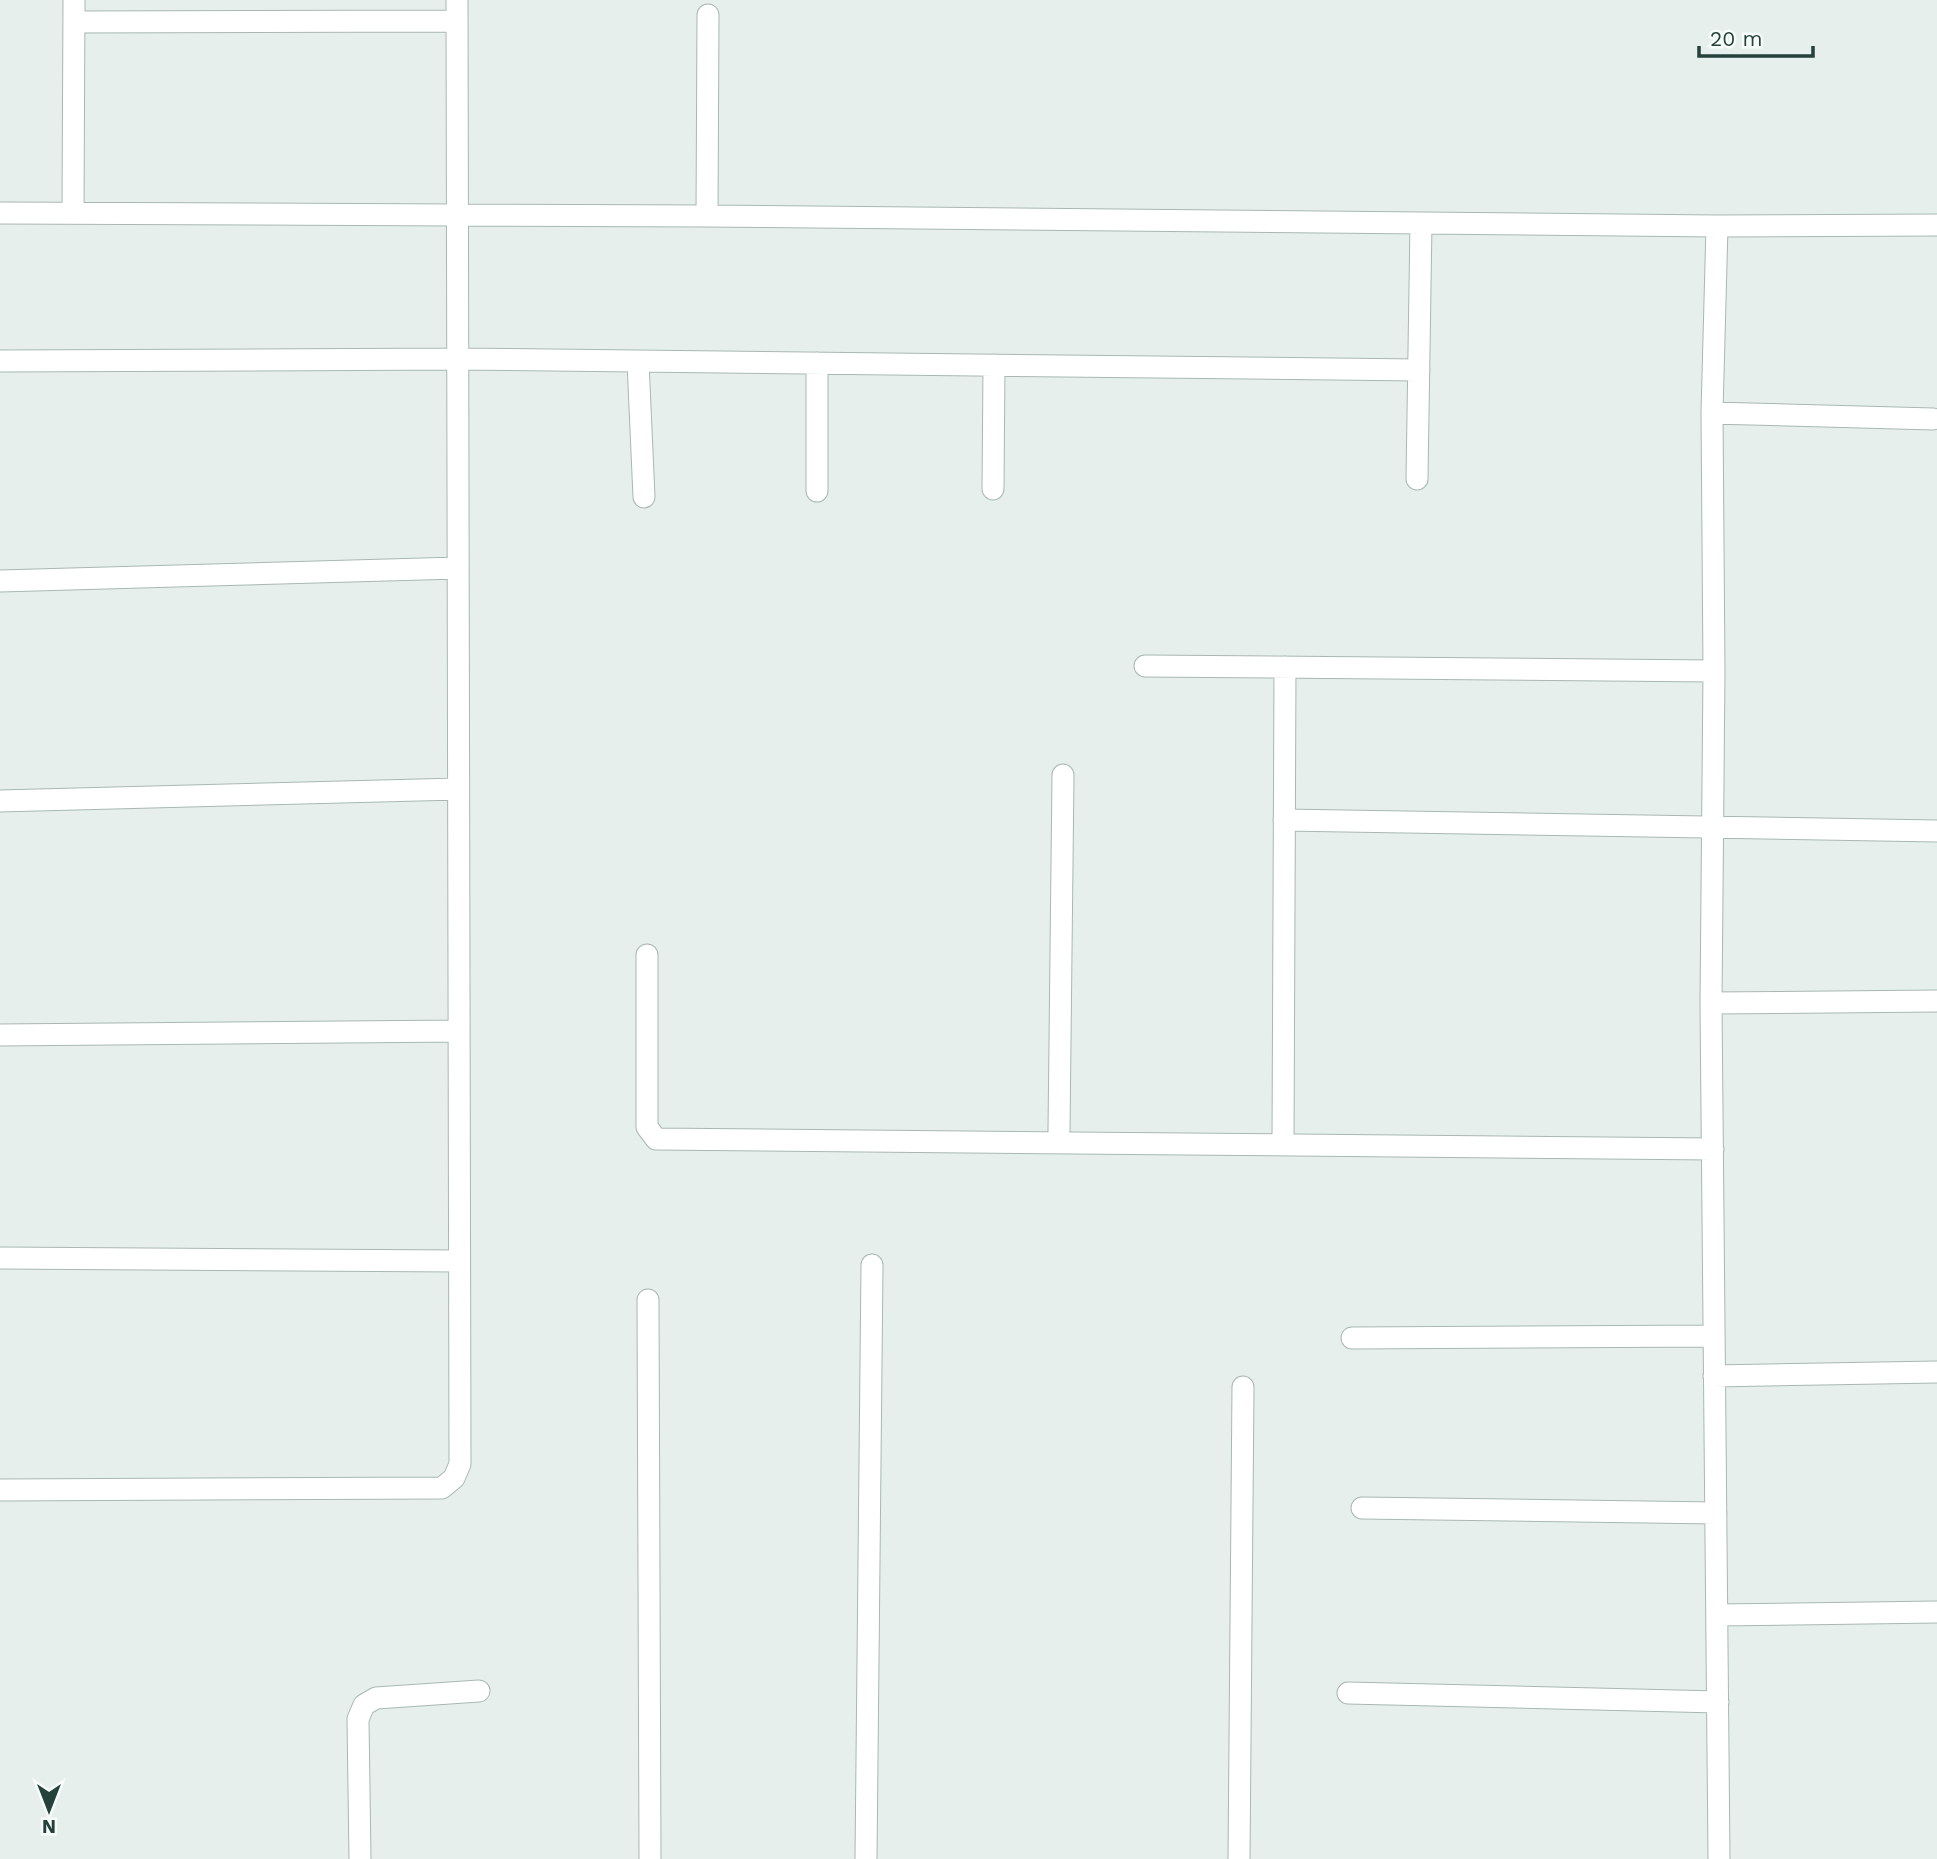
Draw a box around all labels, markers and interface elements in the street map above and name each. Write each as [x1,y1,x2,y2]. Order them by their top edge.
scale bar [1699,14,1813,58]
text: 20 m [1710,26,1762,51]
north arrow [14,1775,84,1845]
text: N [42,1815,56,1838]

